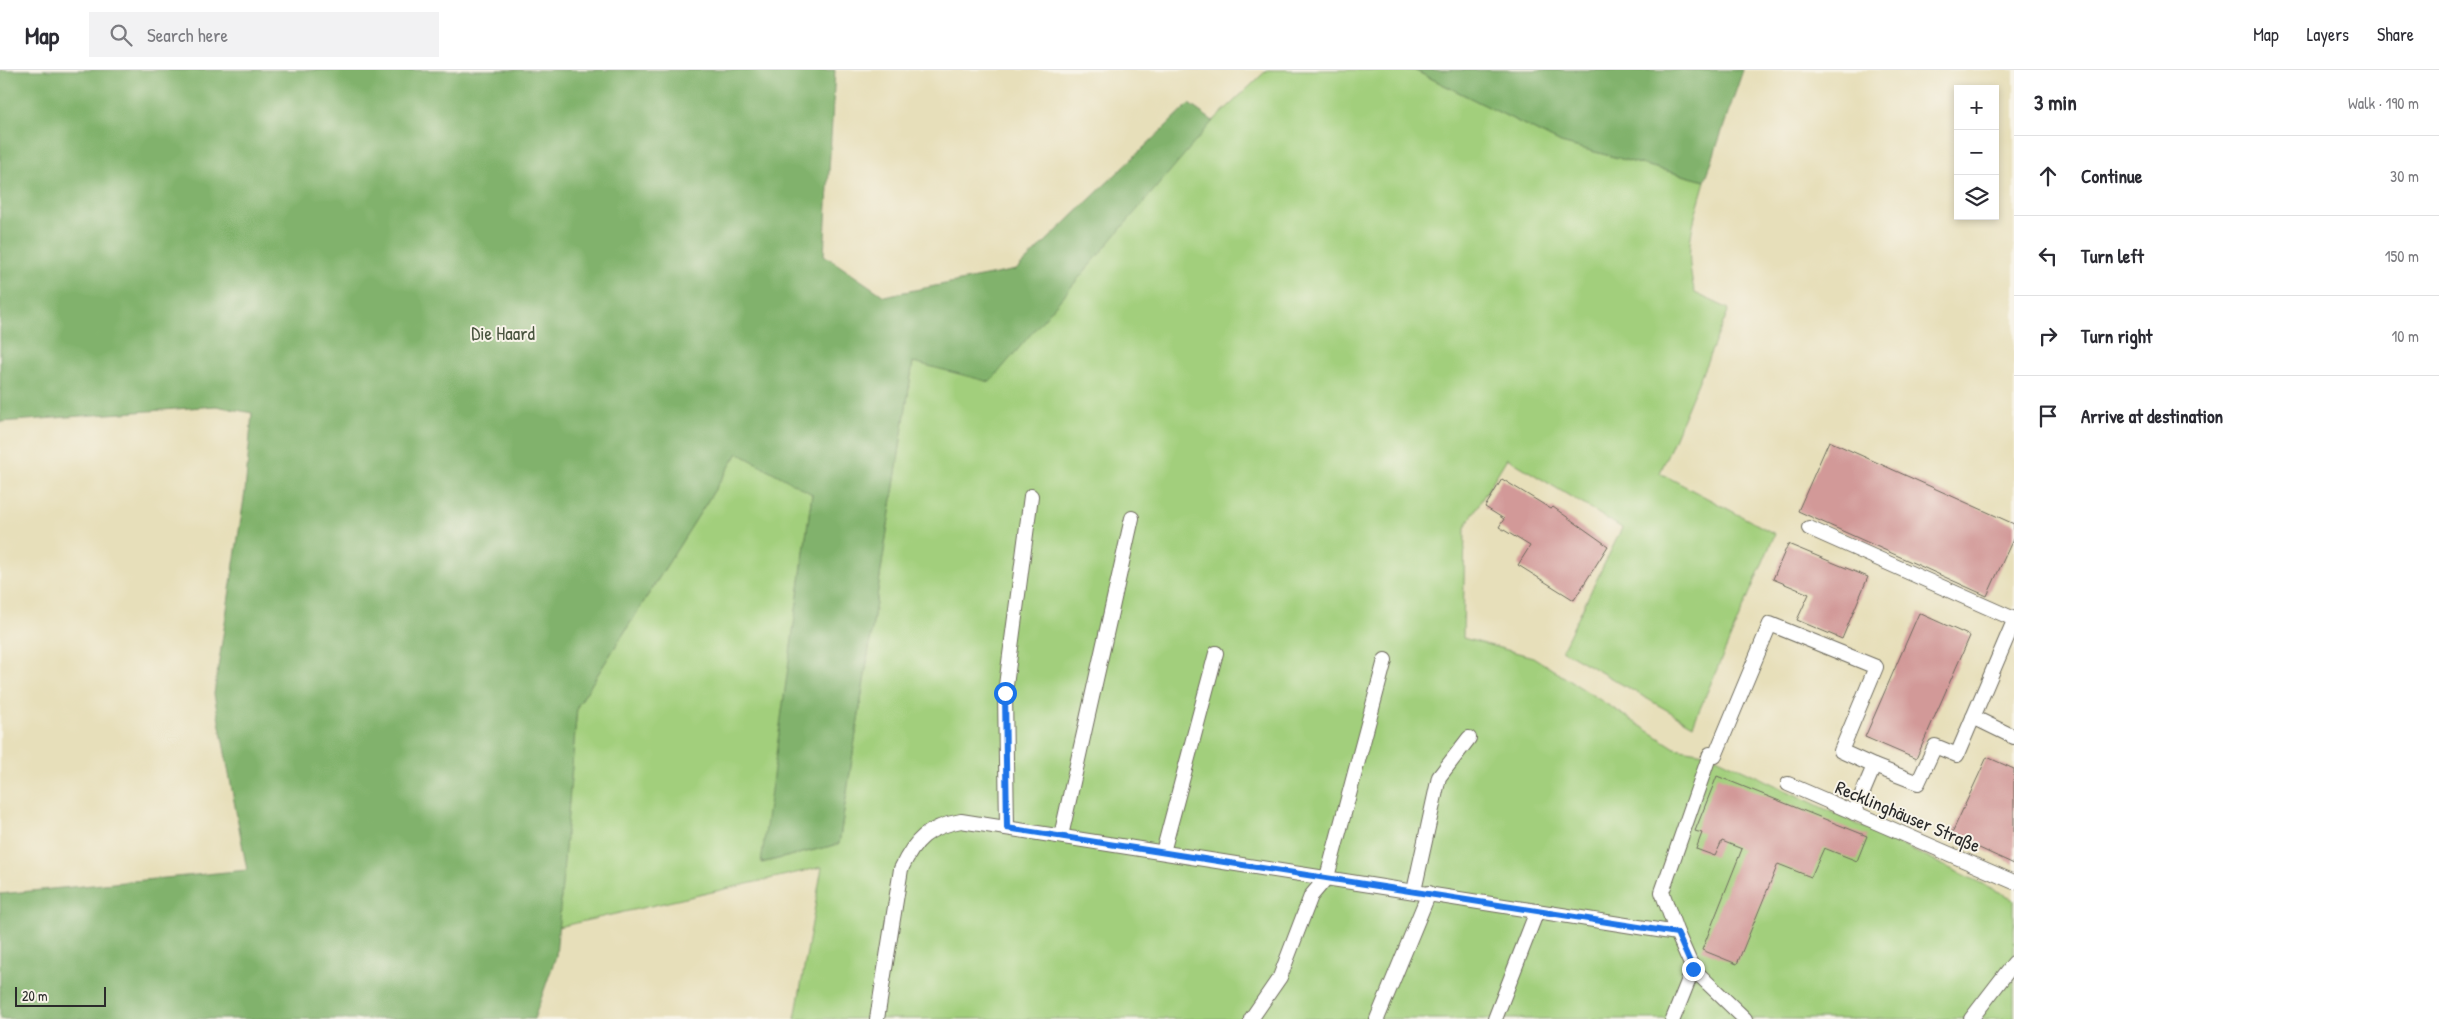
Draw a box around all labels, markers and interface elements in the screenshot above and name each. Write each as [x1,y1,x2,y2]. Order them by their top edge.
search box [89,12,439,57]
text: Map [25,19,59,51]
icon: search [107,21,135,49]
text: Search here [147,22,228,48]
text: Map [2253,22,2279,47]
text: Layers [2307,22,2349,47]
text: Share [2377,22,2414,47]
map controls [1954,85,1999,220]
button: + [1954,85,1999,130]
text: 3 min [2034,88,2077,117]
text: Walk · 190 m [2348,92,2419,114]
button: − [1954,130,1999,175]
icon: ahead [2034,162,2062,190]
text: Continue [2081,163,2142,189]
text: 30 m [2390,165,2419,187]
button: layers [1954,175,1999,220]
icon: left [2034,242,2062,270]
text: Turn left [2081,243,2144,269]
text: 150 m [2385,245,2419,267]
park label: Die Haard [471,320,535,346]
icon: right [2034,322,2062,350]
text: Turn right [2081,323,2152,349]
text: 10 m [2391,325,2419,347]
icon: arrive [2034,402,2062,430]
text: Arrive at destination [2081,403,2223,429]
route start [994,682,1017,705]
street label: Recklinghäuser Straße [1832,774,1985,858]
route end [1682,958,1705,981]
scale bar [15,984,106,1007]
text: 20 m [22,986,48,1005]

